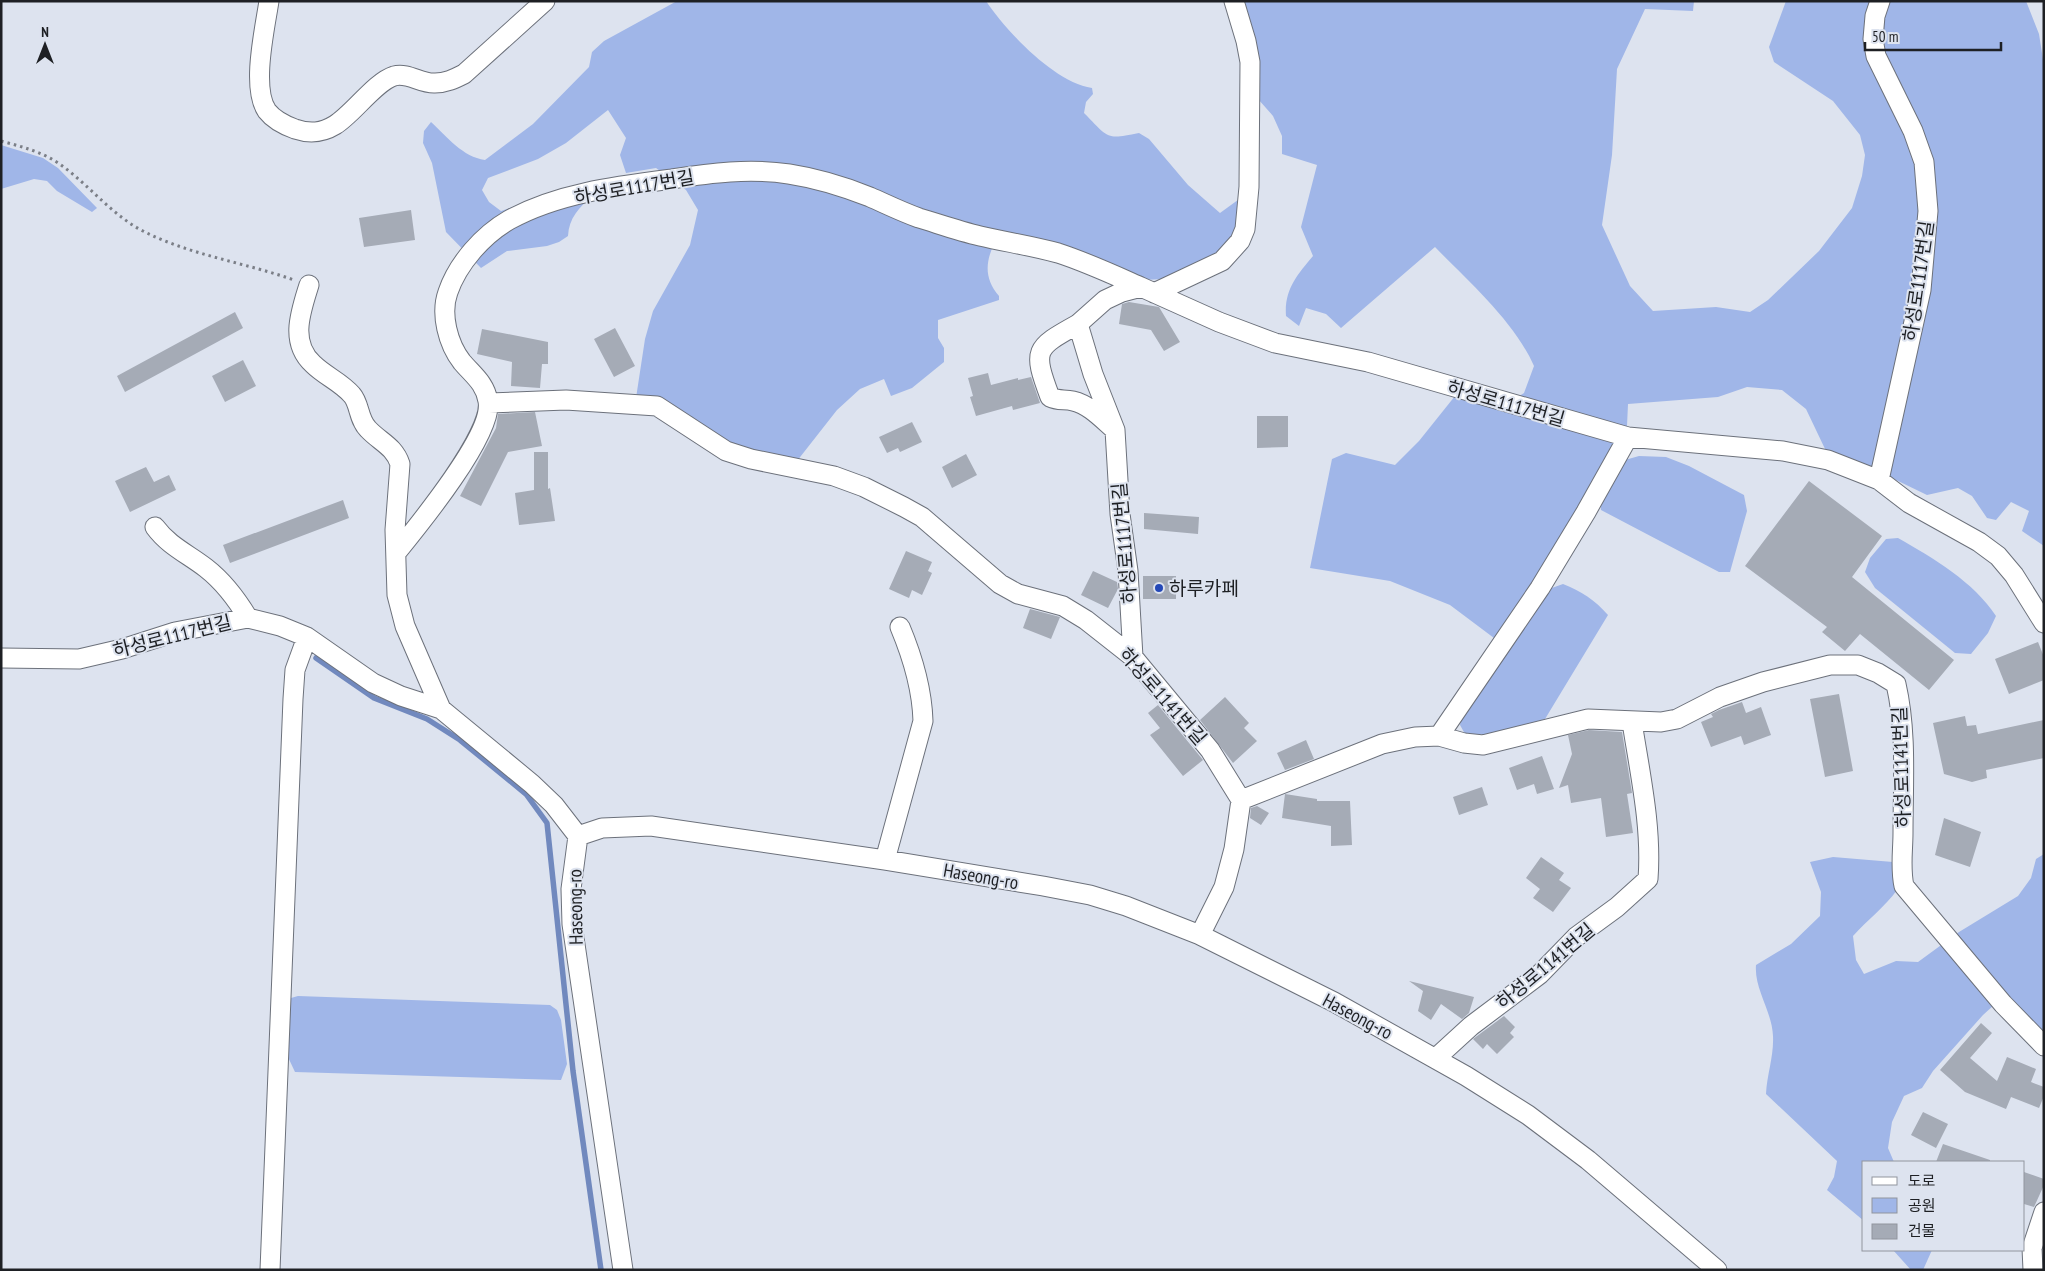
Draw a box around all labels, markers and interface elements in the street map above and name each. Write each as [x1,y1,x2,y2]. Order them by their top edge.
north arrow [20,20,70,70]
scale bar [1865,20,2001,52]
text: N [41,23,49,41]
text: 50 m [1872,27,1898,46]
street label: 하성로1117번길 [572,165,696,209]
street label: 하성로1117번길 [1898,219,1938,343]
street label: 하성로1117번길 [1444,375,1568,431]
street label: 하성로1117번길 [1107,481,1141,605]
place label: 하루카페 [1169,576,1239,600]
marker: 하루카페 [1153,582,1165,594]
street label: 하성로1117번길 [110,610,234,662]
street label: 하성로1141번길 [1114,642,1212,750]
street label: 하성로1141번길 [1887,706,1915,828]
street label: Haseong-ro [942,858,1020,894]
street label: Haseong-ro [562,869,588,945]
street label: 하성로1141번길 [1491,918,1599,1014]
street label: Haseong-ro [1319,988,1397,1044]
legend [1862,1161,2025,1251]
text: 도로 [1908,1171,1936,1190]
text: 공원 [1908,1196,1936,1215]
text: 건물 [1908,1221,1936,1240]

